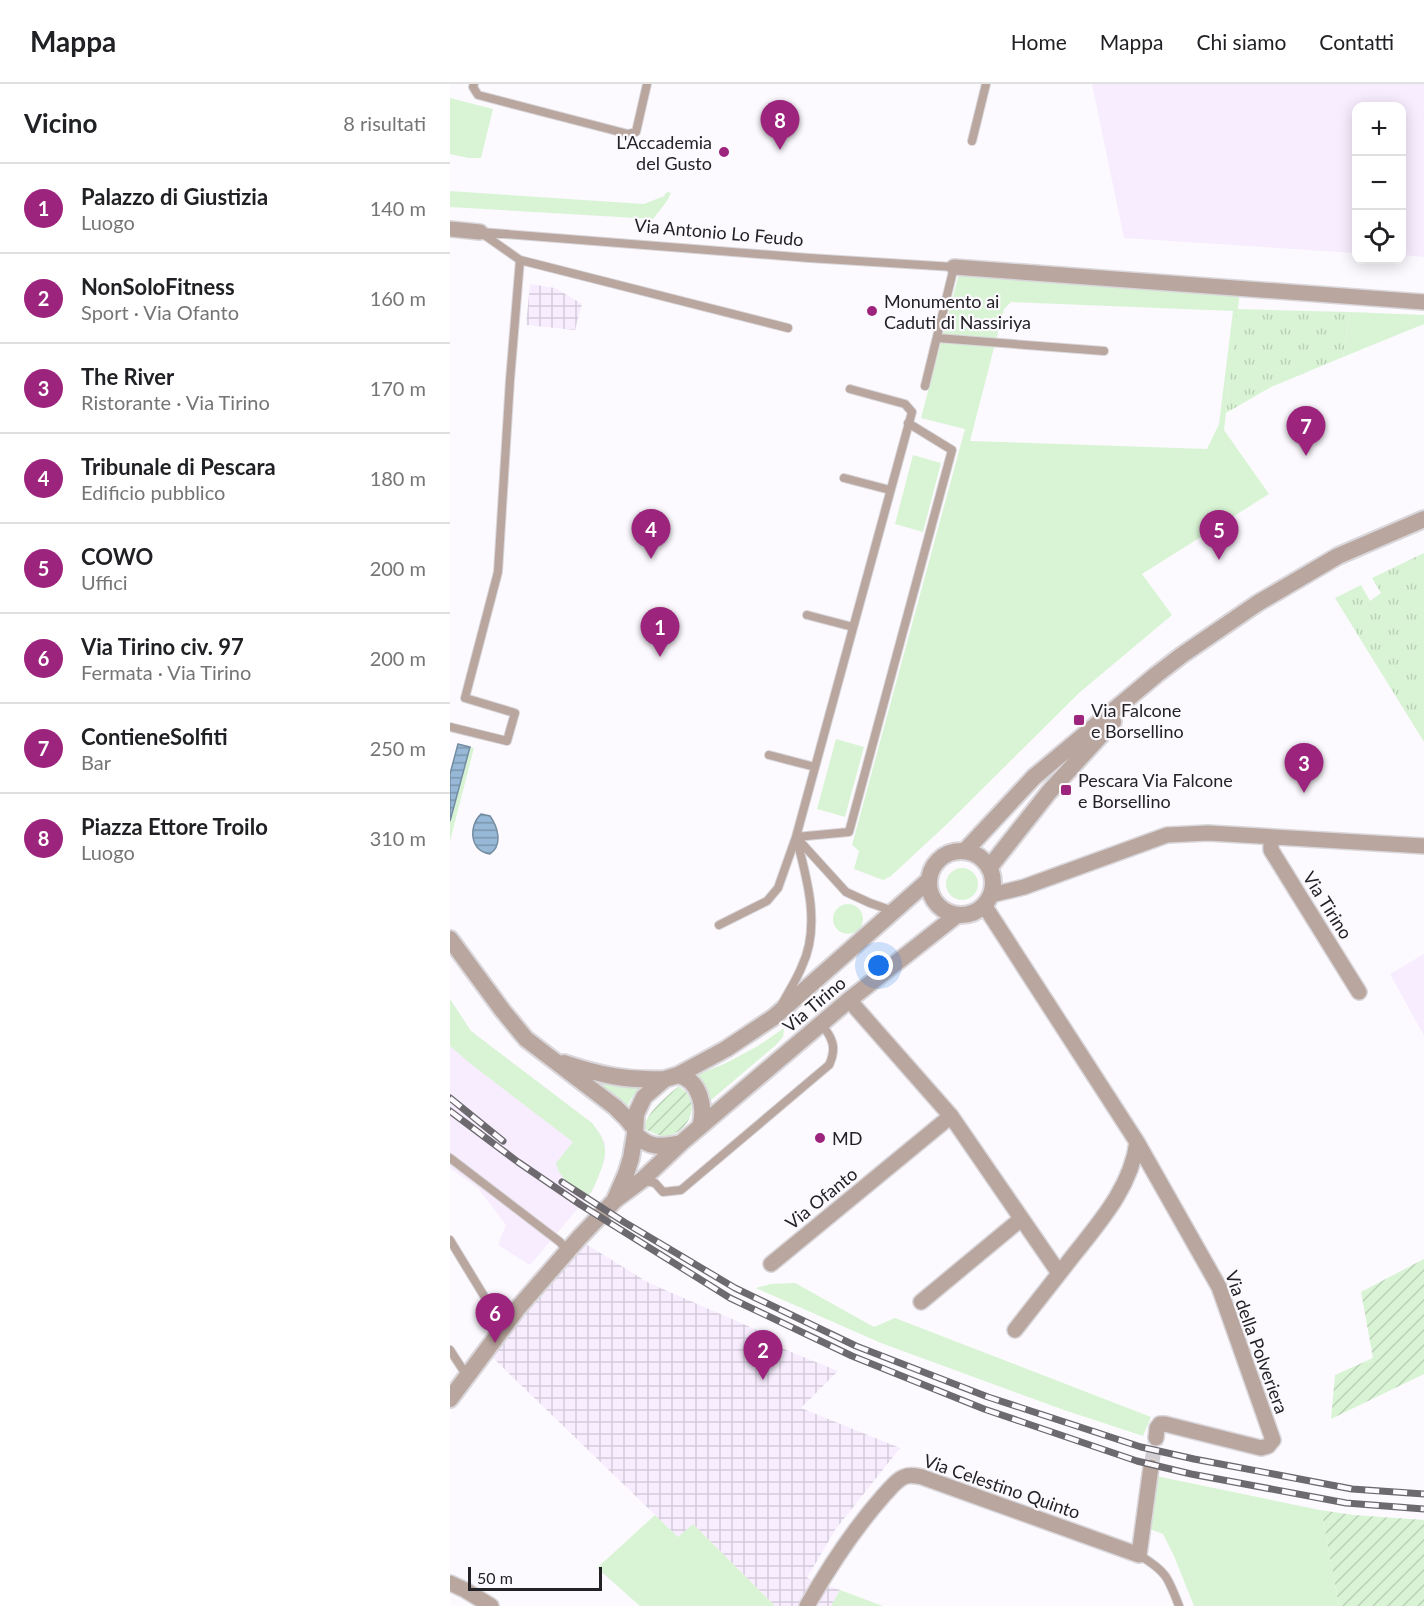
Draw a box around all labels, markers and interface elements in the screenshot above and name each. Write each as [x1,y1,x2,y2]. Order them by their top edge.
text: Mappa [30,24,116,58]
text: Home [1011,29,1067,54]
text: Mappa [1100,29,1163,54]
text: Chi siamo [1196,29,1286,54]
text: Contatti [1319,29,1394,54]
pin: 8 [760,100,800,150]
map controls [1352,102,1406,264]
button: + [1352,102,1406,156]
text: Vicino [24,107,97,139]
text: 8 risultati [343,111,426,135]
place label: L'Accademia del Gusto [616,131,712,174]
marker: L'Accademia del Gusto [717,145,731,159]
button: − [1352,156,1406,210]
text: Palazzo di Giustizia [81,183,268,210]
text: 1 [38,196,49,220]
text: 140 m [370,196,426,220]
text: Luogo [81,210,135,234]
button: locate [1352,210,1406,264]
street label: Via Antonio Lo Feudo [633,214,805,250]
text: NonSoloFitness [81,273,235,300]
text: 2 [38,286,49,310]
text: 160 m [370,286,426,310]
place label: Monumento ai Caduti di Nassiriya [884,290,1031,333]
text: Sport · Via Ofanto [81,300,239,324]
marker: Monumento ai Caduti di Nassiriya [865,304,879,318]
text: The River [81,363,174,390]
text: 3 [38,376,49,400]
text: 170 m [370,376,426,400]
text: Ristorante · Via Tirino [81,390,270,414]
pin: 7 [1286,406,1326,456]
text: Tribunale di Pescara [81,453,276,480]
text: 4 [38,466,49,490]
text: 180 m [370,466,426,490]
text: Edificio pubblico [81,480,225,504]
pin: 4 [632,510,670,559]
pin: 5 [1200,510,1238,560]
text: COWO [81,543,153,570]
text: 5 [38,556,49,580]
text: 200 m [370,556,426,580]
text: Uffici [81,570,128,594]
pin: 1 [640,608,680,657]
text: Via Tirino civ. 97 [81,633,244,660]
text: 6 [38,646,49,670]
text: 200 m [370,646,426,670]
text: Fermata · Via Tirino [81,660,251,684]
place label: Via Falcone e Borsellino [1091,699,1184,742]
marker: Via Falcone e Borsellino [1072,713,1086,727]
text: ContieneSolfiti [81,723,228,750]
text: 7 [38,736,49,760]
text: 250 m [370,736,426,760]
pin: 3 [1284,744,1324,793]
text: Bar [81,750,111,774]
place label: Pescara Via Falcone e Borsellino [1078,769,1233,812]
marker: Pescara Via Falcone e Borsellino [1059,783,1073,797]
text: Piazza Ettore Troilo [81,813,268,840]
text: 8 [38,826,49,850]
text: 310 m [370,826,426,850]
text: Luogo [81,840,135,864]
street label: Via Tirino [1299,867,1357,943]
your location [864,951,893,980]
street label: Via Tirino [778,971,850,1037]
place label: MD [832,1127,862,1149]
marker: MD [813,1131,827,1145]
street label: Via Ofanto [781,1162,861,1234]
street label: Via della Polveriera [1221,1267,1293,1417]
pin: 6 [476,1294,514,1343]
pin: 2 [744,1330,782,1380]
street label: Via Celestino Quinto [921,1449,1083,1523]
scale bar [468,1564,602,1592]
text: 50 m [477,1568,513,1587]

